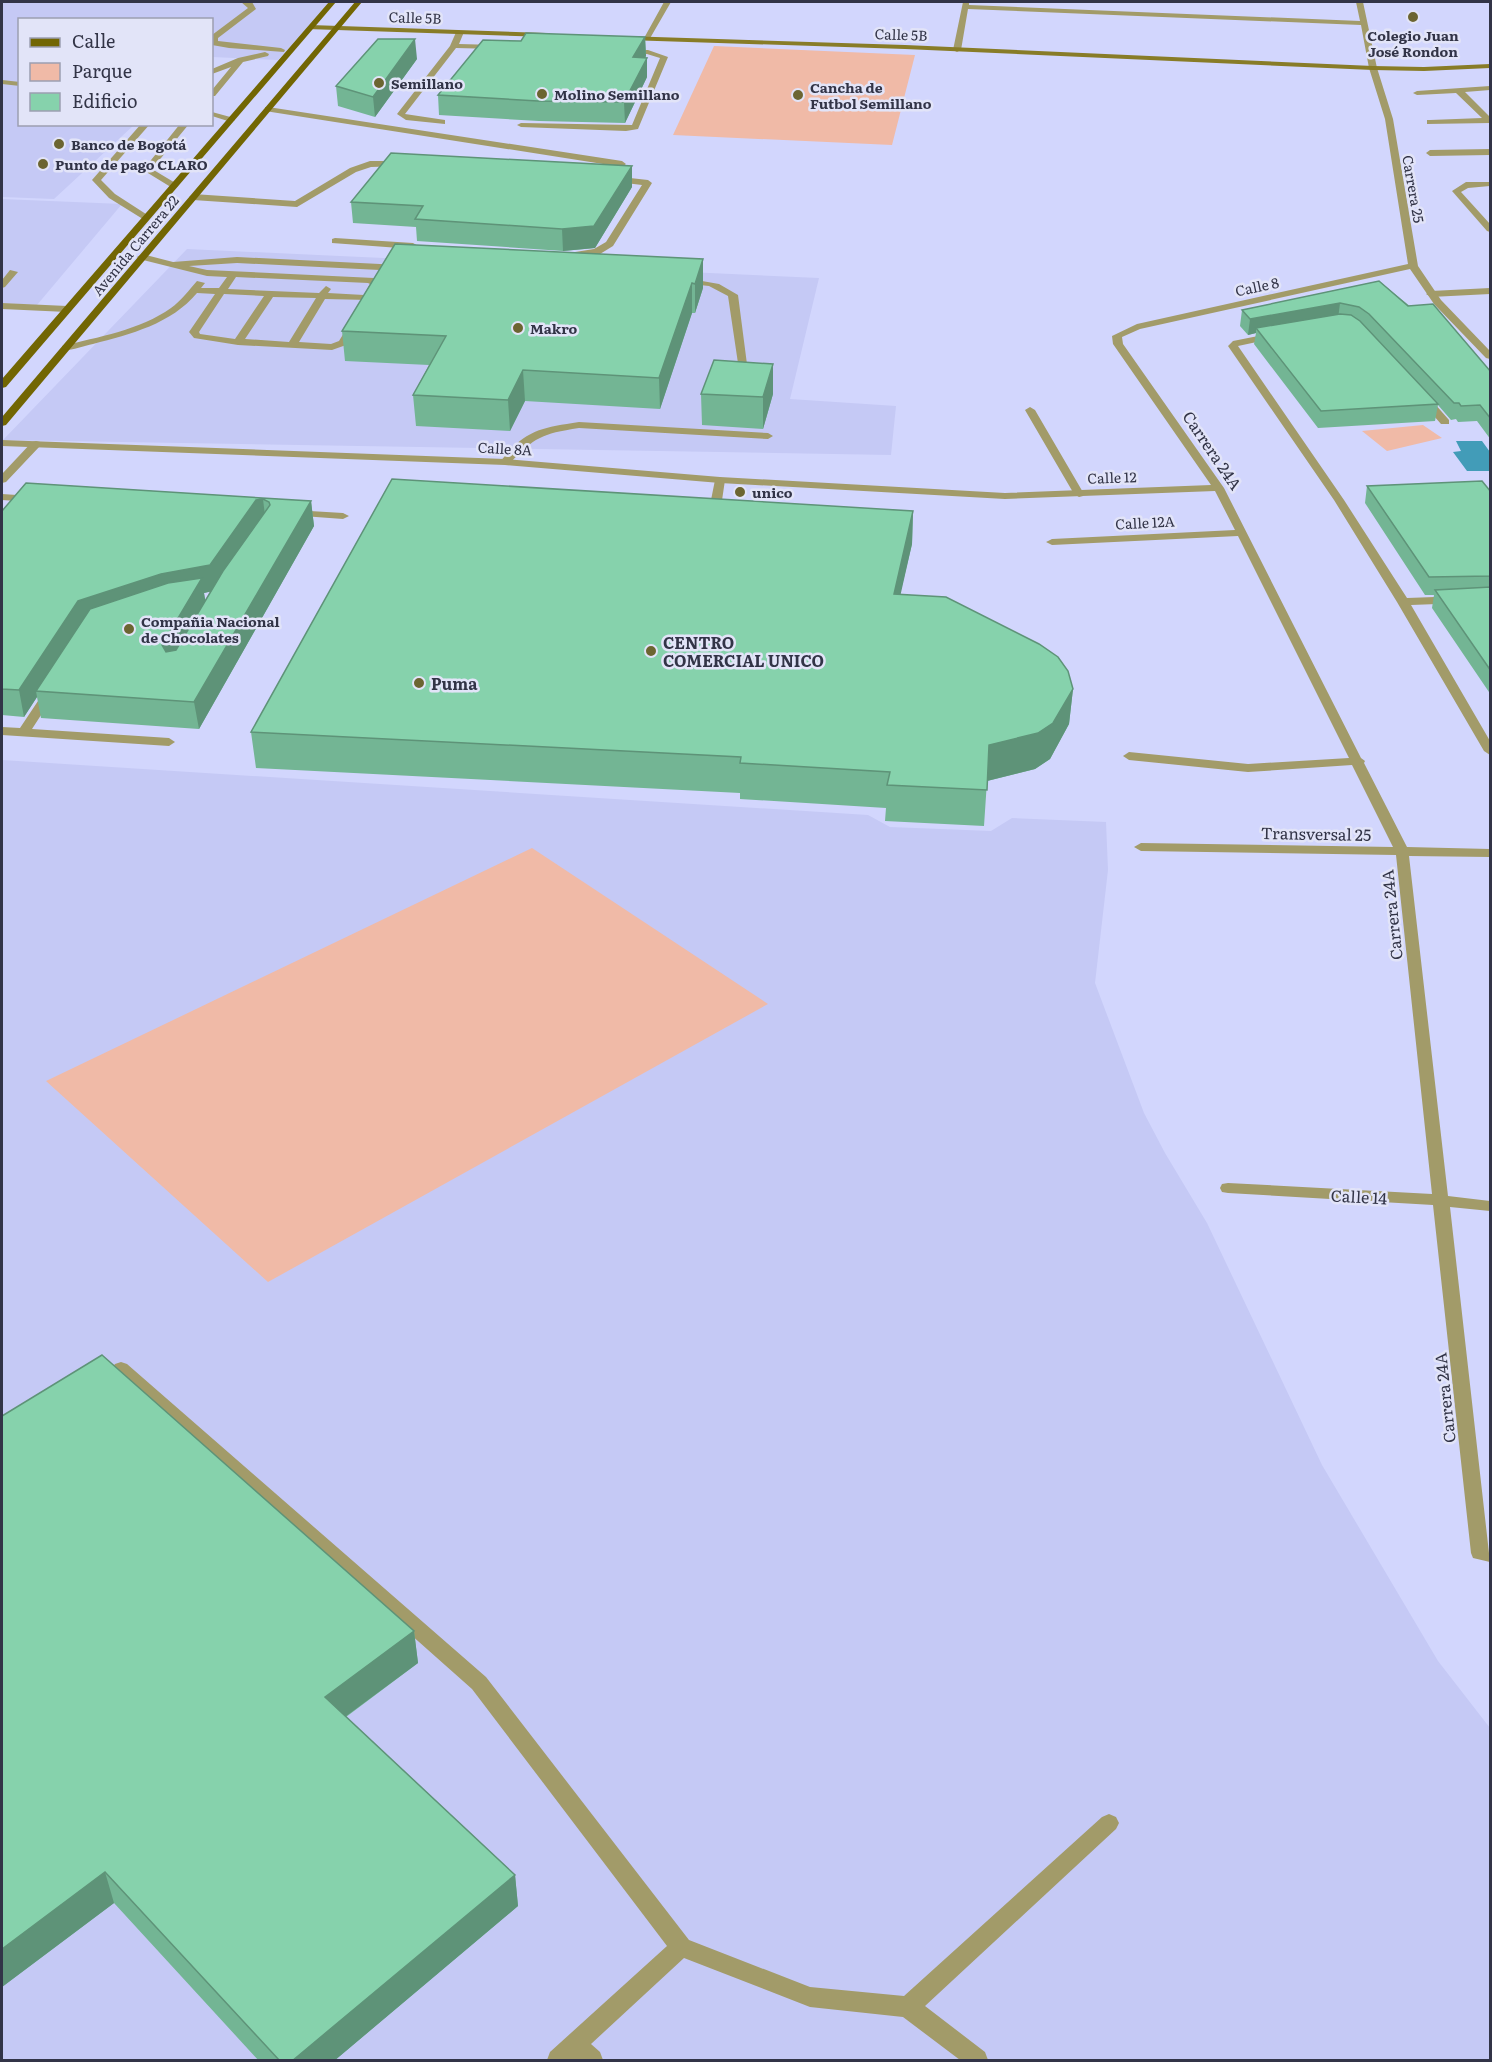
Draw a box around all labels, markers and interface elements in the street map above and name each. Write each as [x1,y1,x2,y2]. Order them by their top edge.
street label: Calle 5B [388,6,442,28]
marker: Colegio Juan José Rondon [1406,10,1420,24]
legend [18,18,213,126]
street label: Calle 5B [874,23,928,45]
place label: Colegio Juan José Rondon [1367,25,1459,61]
text: Calle [72,27,115,54]
text: Parque [72,57,132,84]
place label: Semillano [391,73,463,93]
marker: Semillano [372,76,386,90]
place label: Cancha de Futbol Semillano [810,77,932,113]
place label: Molino Semillano [554,84,680,104]
text: Edificio [72,87,138,114]
marker: Molino Semillano [535,87,549,101]
marker: Cancha de Futbol Semillano [791,88,805,102]
place label: Banco de Bogotá [71,134,187,154]
marker: Banco de Bogotá [52,137,66,151]
place label: Punto de pago CLARO [55,154,208,174]
street label: Carrera 25 [1398,154,1430,224]
marker: Punto de pago CLARO [36,157,50,171]
street label: Avenida Carrera 22 [87,191,183,299]
street label: Calle 8 [1233,272,1281,300]
place label: Makro [530,318,578,338]
marker: Makro [511,321,525,335]
street label: Carrera 24A [1178,406,1248,494]
street label: Calle 8A [477,437,533,459]
street label: Calle 12 [1087,466,1137,488]
place label: unico [752,482,793,502]
marker: unico [733,485,747,499]
street label: Calle 12A [1115,510,1176,534]
place label: Compañia Nacional de Chocolates [141,611,280,647]
marker: Compañia Nacional de Chocolates [122,622,136,636]
place label: CENTRO COMERCIAL UNICO [663,630,824,672]
marker: CENTRO COMERCIAL UNICO [644,644,658,658]
place label: Puma [431,671,478,695]
marker: Puma [412,676,426,690]
street label: Transversal 25 [1261,820,1371,846]
street label: Carrera 24A [1374,868,1408,961]
street label: Calle 14 [1330,1183,1388,1209]
street label: Carrera 24A [1427,1351,1461,1444]

